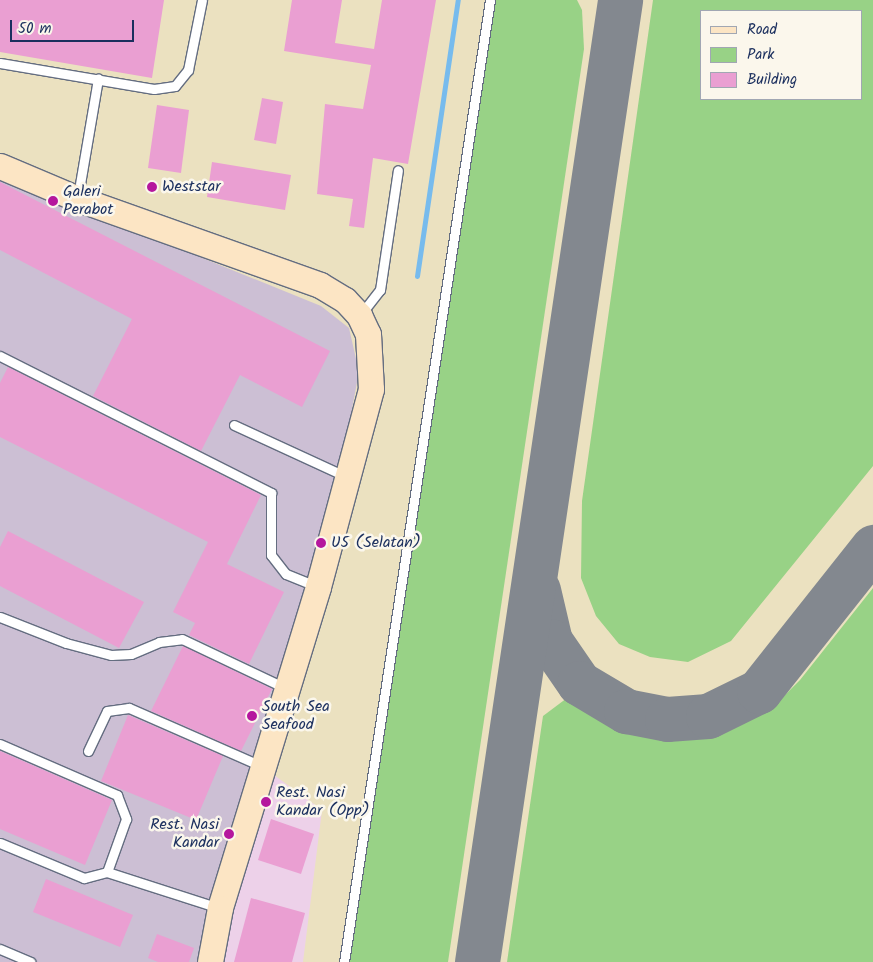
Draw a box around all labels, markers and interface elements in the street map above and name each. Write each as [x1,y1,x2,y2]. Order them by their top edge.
scale bar [12,10,136,42]
legend [700,10,863,100]
text: 50 m [18,17,52,41]
text: Road [747,18,777,42]
text: Park [747,43,774,67]
text: Building [747,68,797,92]
place label: Weststar [162,177,221,197]
marker: Weststar [146,181,158,193]
place label: Galeri Perabot [63,182,114,220]
marker: Galeri Perabot [47,195,59,207]
place label: U5 (Selatan) [331,533,421,553]
marker: U5 (Selatan) [315,537,327,549]
place label: South Sea Seafood [262,697,330,735]
marker: South Sea Seafood [246,710,258,722]
place label: Rest. Nasi Kandar (Opp) [276,783,370,821]
marker: Rest. Nasi Kandar (Opp) [260,796,272,808]
place label: Rest. Nasi Kandar [150,815,219,853]
marker: Rest. Nasi Kandar [223,828,235,840]

